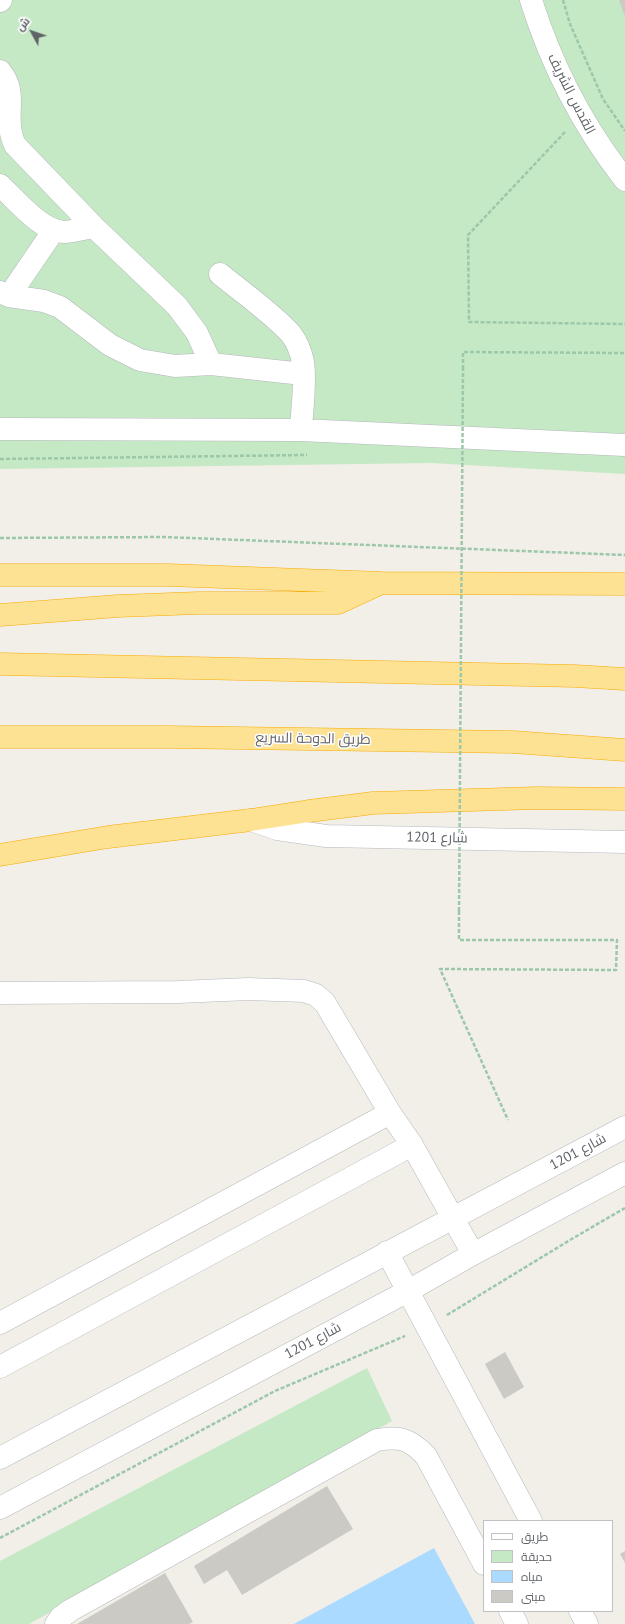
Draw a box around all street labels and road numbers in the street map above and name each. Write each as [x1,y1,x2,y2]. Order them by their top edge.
street label: القدس الشريف [544,51,598,137]
street label: طريق الدوحة السريع [255,730,371,748]
street label: شارع 1201 [406,829,468,847]
street label: شارع 1201 [547,1130,609,1174]
street label: شارع 1201 [282,1319,344,1363]

